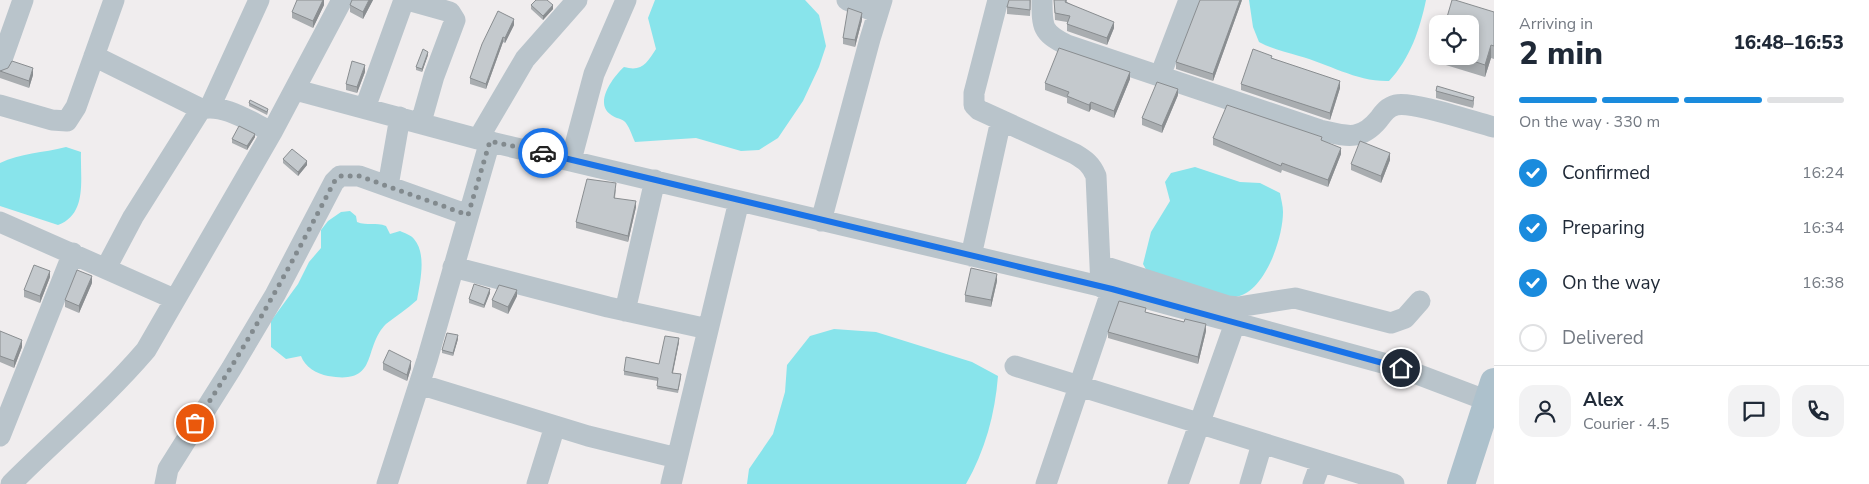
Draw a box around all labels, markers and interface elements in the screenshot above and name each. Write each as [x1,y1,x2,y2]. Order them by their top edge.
text: Arriving in [1519,13,1593,35]
map controls [1429,15,1479,65]
button: locate [1429,15,1479,65]
text: 16:48–16:53 [1733,30,1844,56]
text: 2 min [1519,32,1603,75]
text: On the way · 330 m [1519,111,1660,133]
courier [518,128,568,178]
icon: car [529,139,557,167]
icon: check [1519,159,1547,187]
text: Confirmed [1562,160,1650,186]
text: 16:24 [1802,162,1844,184]
icon: check [1519,214,1547,242]
text: Preparing [1562,215,1645,241]
text: 16:34 [1802,217,1844,239]
icon: check [1519,269,1547,297]
text: On the way [1562,270,1660,296]
text: 16:38 [1802,272,1844,294]
text: Delivered [1562,325,1644,351]
pin [1380,347,1422,389]
icon: home [1387,354,1415,382]
button: person [1519,385,1571,437]
button: chat [1728,385,1780,437]
button: phone [1792,385,1844,437]
text: Alex [1583,387,1624,413]
pin [174,402,216,444]
icon: bag [181,409,209,437]
text: Courier · 4.5 [1583,413,1669,435]

